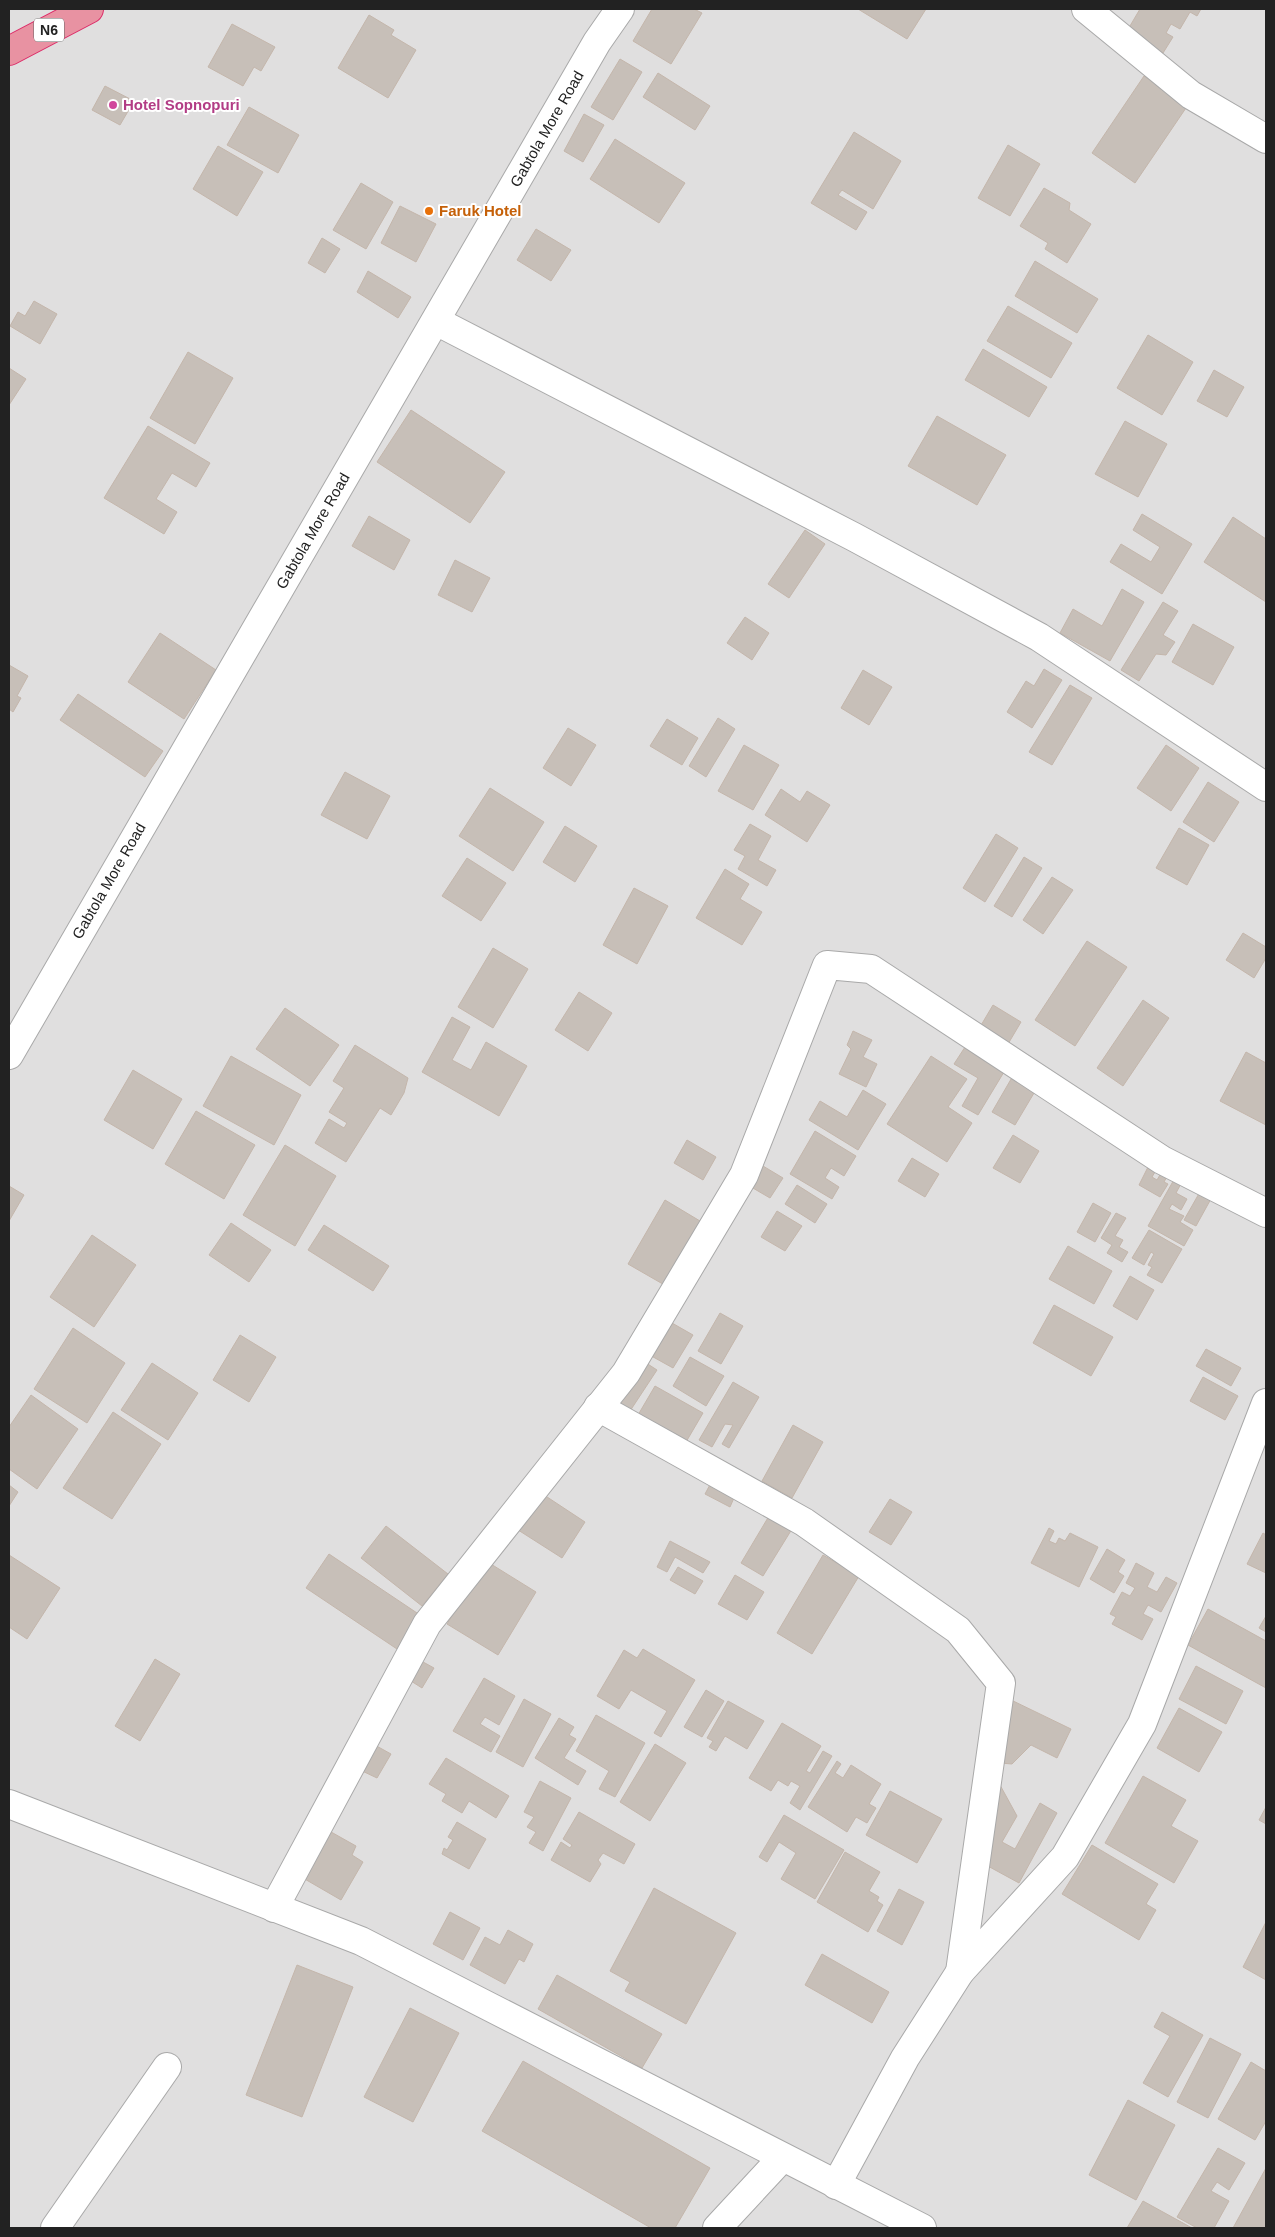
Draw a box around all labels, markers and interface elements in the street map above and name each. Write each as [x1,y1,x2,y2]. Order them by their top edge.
road number: N6 [34,18,64,42]
street label: Gabtola More Road [506,68,587,190]
place label: Hotel Sopnopuri [123,96,240,113]
marker: Hotel Sopnopuri [107,99,119,111]
place label: Faruk Hotel [439,202,522,219]
marker: Faruk Hotel [423,205,435,217]
street label: Gabtola More Road [272,470,353,592]
street label: Gabtola More Road [68,820,149,942]

